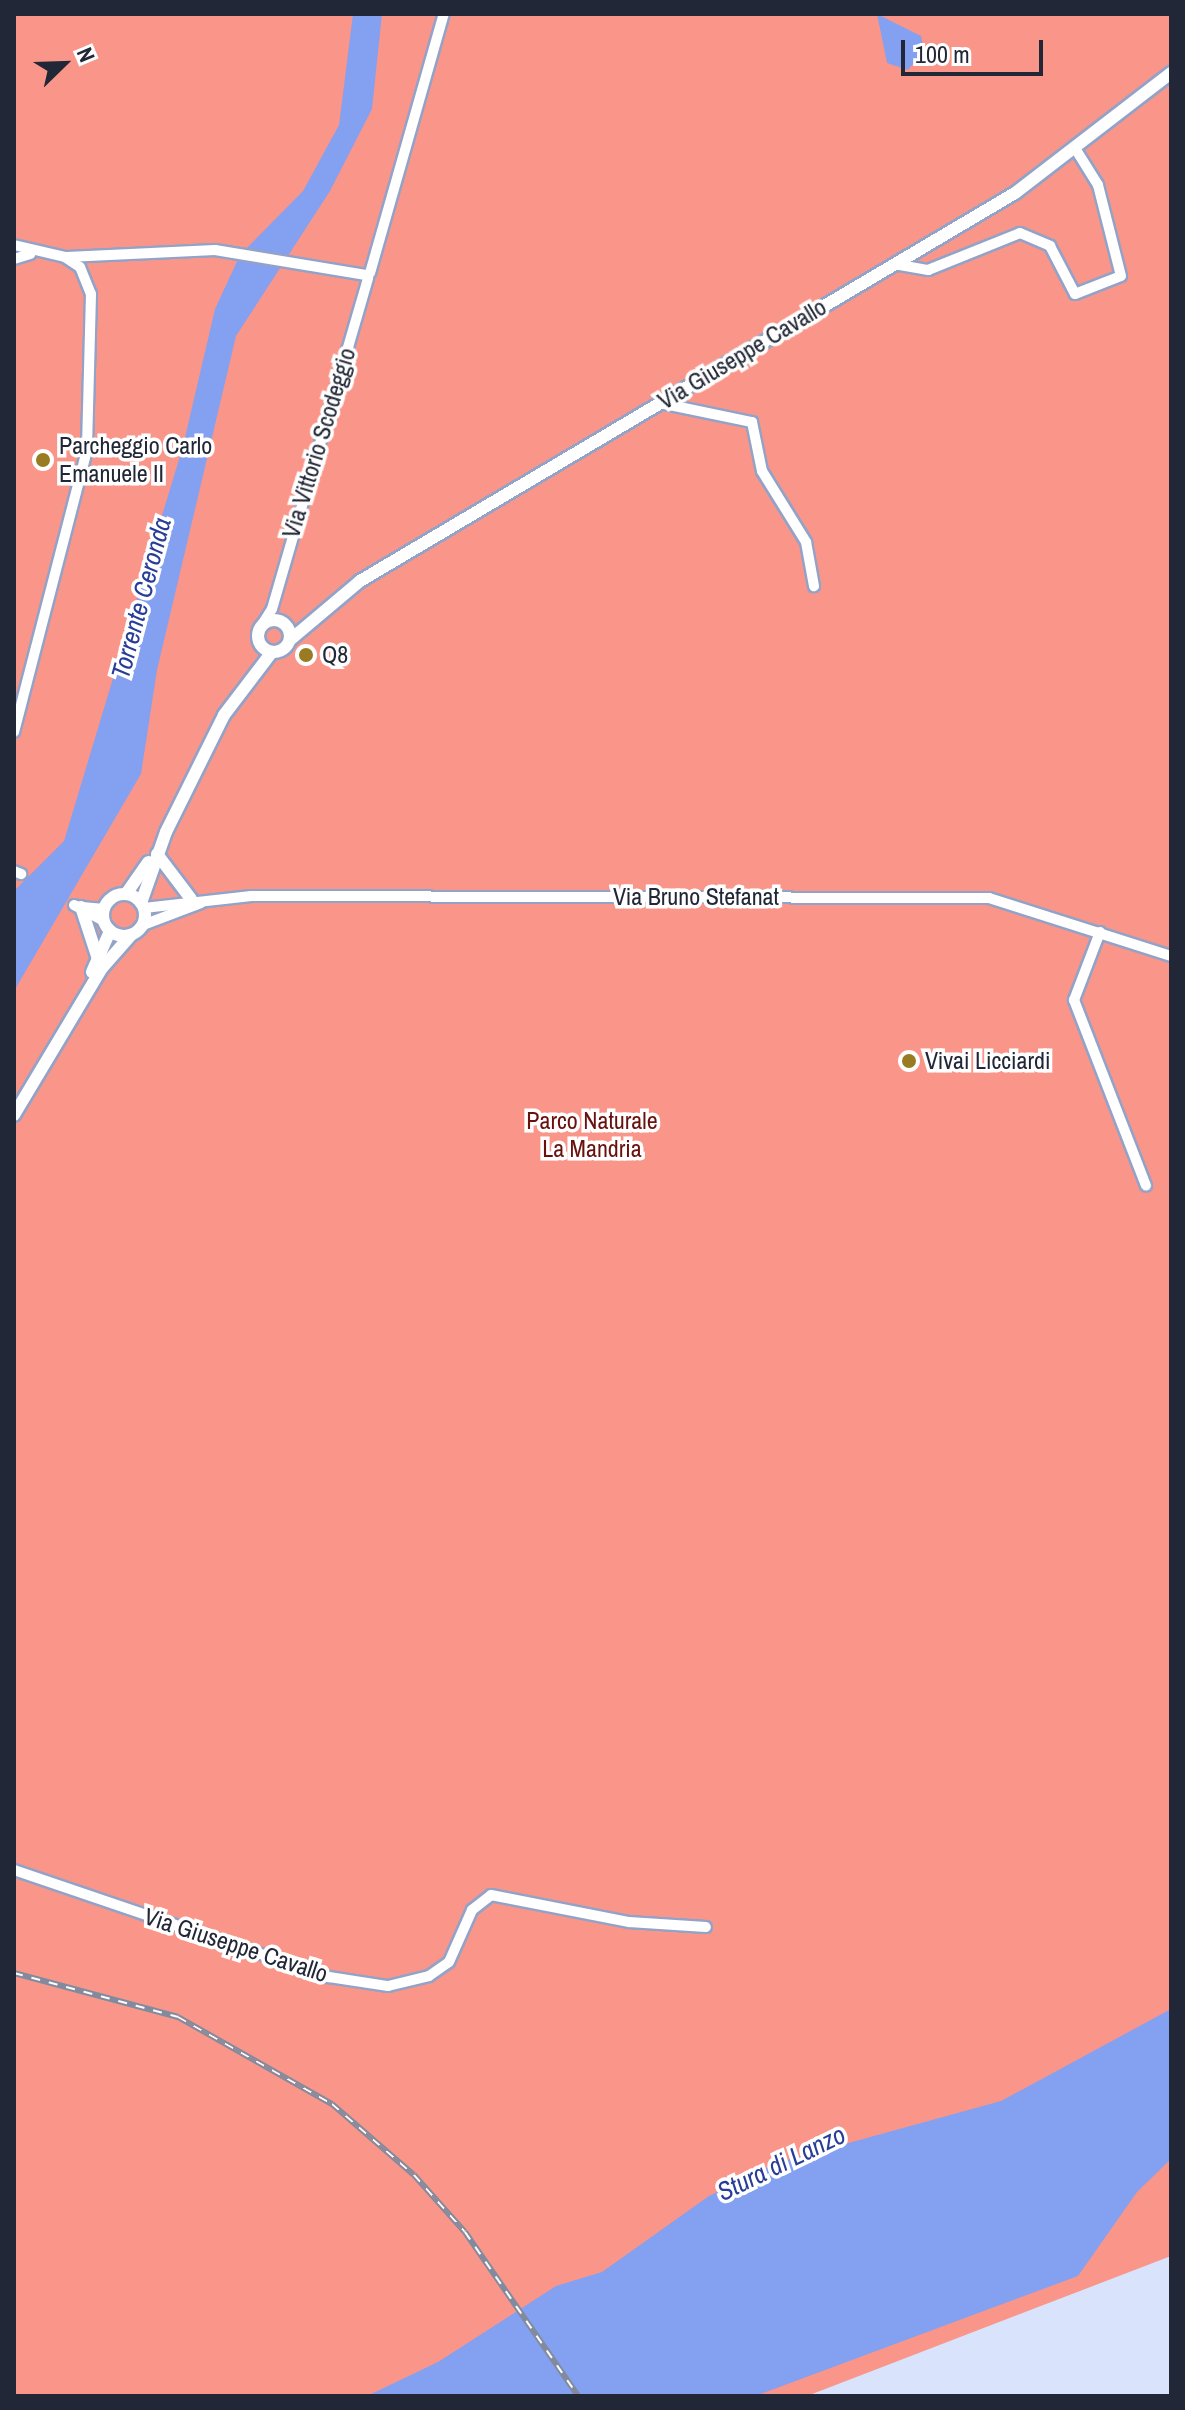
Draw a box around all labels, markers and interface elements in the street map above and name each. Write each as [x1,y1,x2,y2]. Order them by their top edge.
north arrow [24,24,104,104]
scale bar [905,24,1047,74]
text: 100 m [915,38,970,70]
text: N [70,43,102,66]
street label: Via Giuseppe Cavallo [653,292,831,416]
street label: Via Vittorio Scodeggio [276,344,362,542]
place label: Parcheggio Carlo Emanuele II [59,432,212,488]
marker: Parcheggio Carlo Emanuele II [34,451,52,469]
water label: Torrente Ceronda [105,514,177,682]
place label: Q8 [322,641,348,669]
marker: Q8 [297,646,315,664]
street label: Via Bruno Stefanat [613,883,779,911]
place label: Vivai Licciardi [925,1047,1050,1075]
marker: Vivai Licciardi [900,1052,918,1070]
park label: Parco Naturale La Mandria [526,1107,658,1163]
street label: Via Giuseppe Cavallo [141,1902,331,1988]
water label: Stura di Lanzo [712,2119,850,2207]

